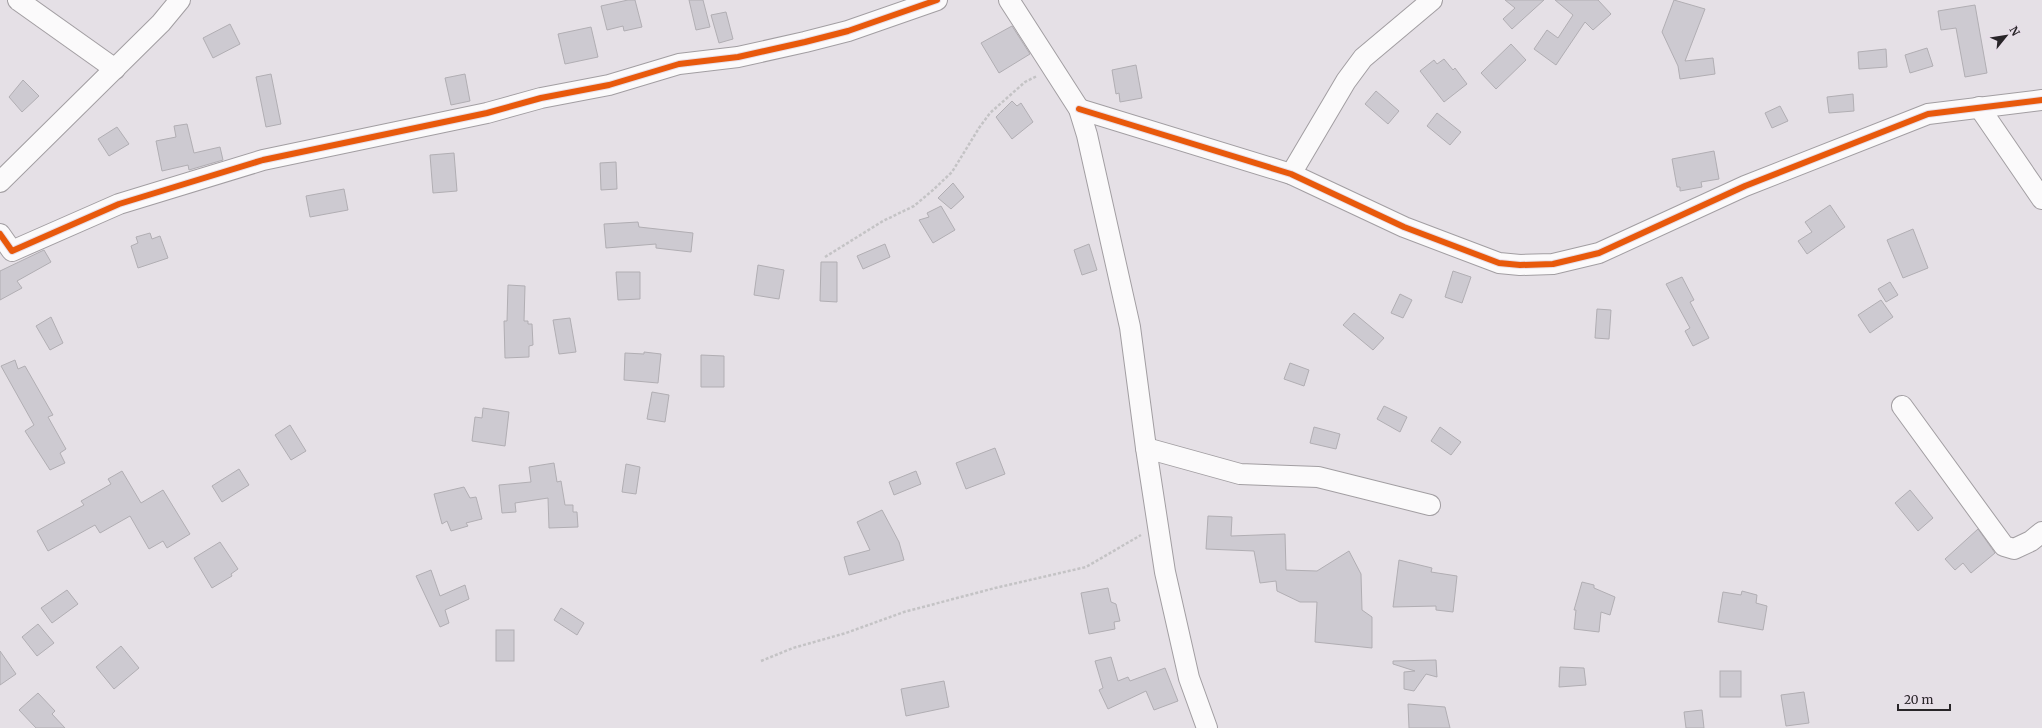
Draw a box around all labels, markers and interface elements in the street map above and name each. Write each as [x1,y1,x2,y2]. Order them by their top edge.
north arrow [1986,16,2026,56]
text: N [2006,24,2023,39]
scale bar [1898,686,1950,712]
text: 20 m [1904,692,1933,707]

